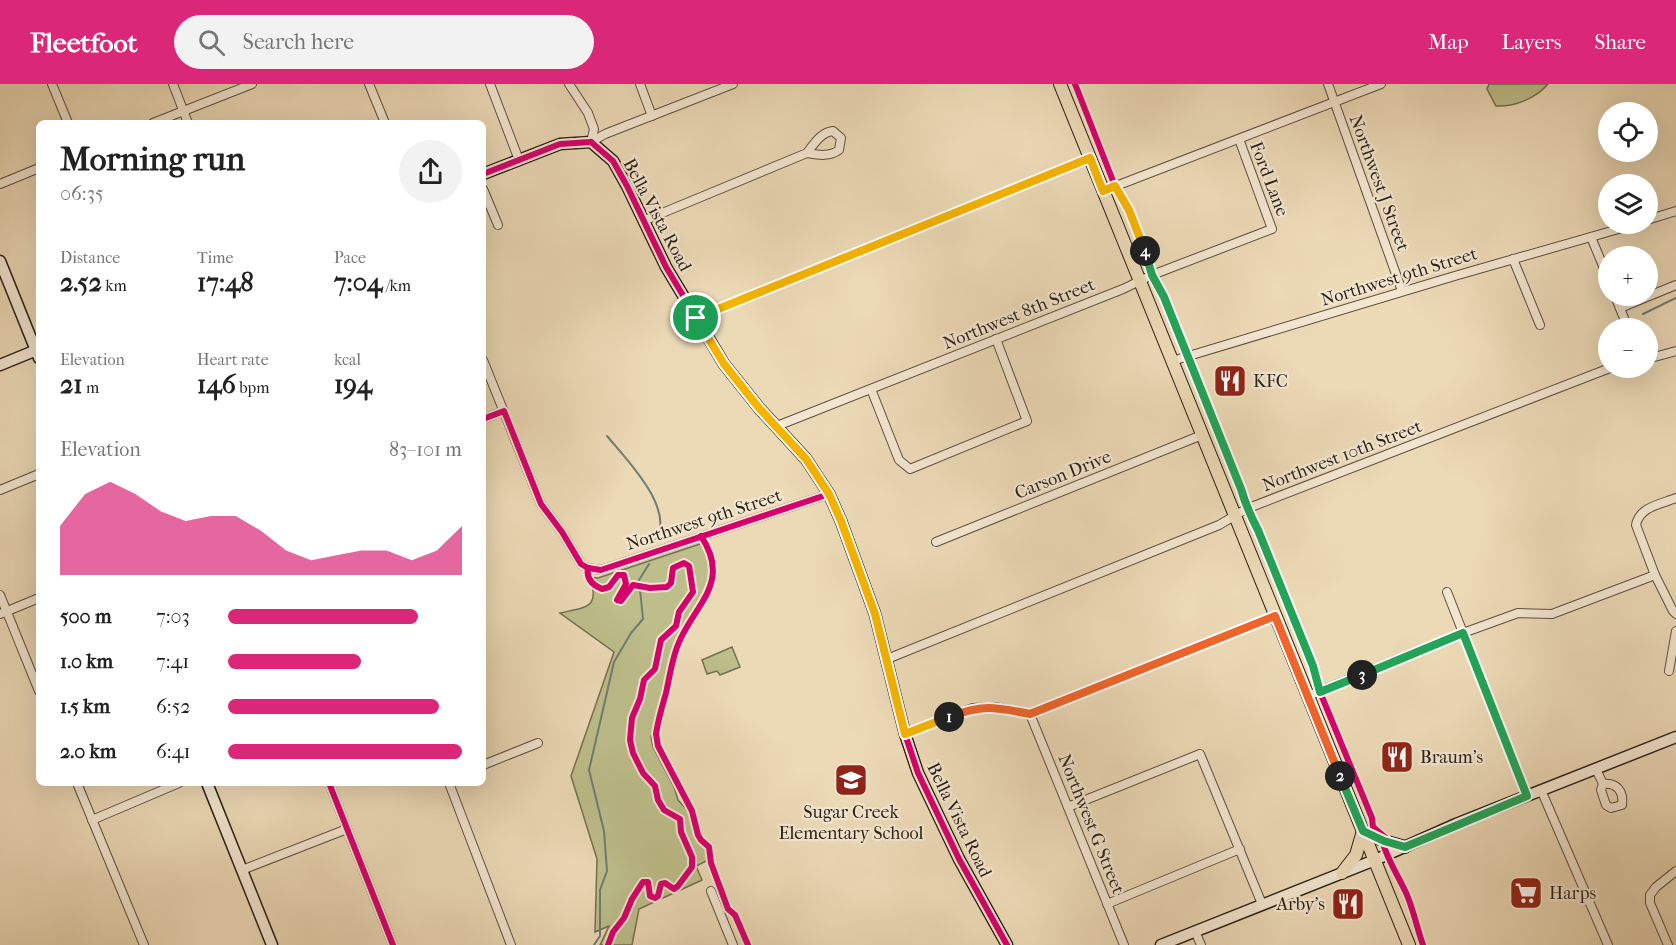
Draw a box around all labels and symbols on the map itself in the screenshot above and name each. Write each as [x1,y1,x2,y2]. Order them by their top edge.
street label: Northwest J Street [1345,112,1414,254]
street label: Ford Lane [1245,139,1293,219]
street label: Bella Vista Road [618,155,696,275]
pin: 4 [1130,236,1160,266]
street label: Northwest 9th Street [1318,243,1480,311]
street label: Northwest 8th Street [940,274,1099,354]
pin [670,292,721,343]
restaurant icon: KFC [1212,363,1248,399]
place label: KFC [1253,371,1288,392]
street label: Northwest 10th Street [1259,416,1425,496]
street label: Carson Drive [1012,446,1114,504]
street label: Northwest 9th Street [623,485,785,555]
pin: 3 [1347,660,1377,690]
pin: 1 [934,702,964,732]
restaurant icon: Braum's [1379,739,1415,775]
place label: Braum's [1420,747,1483,768]
street label: Northwest G Street [1053,751,1129,898]
street label: Bella Vista Road [922,759,996,881]
pin: 2 [1325,761,1355,791]
school or university icon: Sugar Creek Elementary School [833,762,869,798]
place label: Sugar Creek Elementary School [779,802,923,844]
supermarket icon: Harps [1508,875,1544,911]
place label: Harps [1549,883,1596,904]
restaurant icon: Arby's [1330,886,1366,922]
place label: Arby's [1275,894,1325,915]

